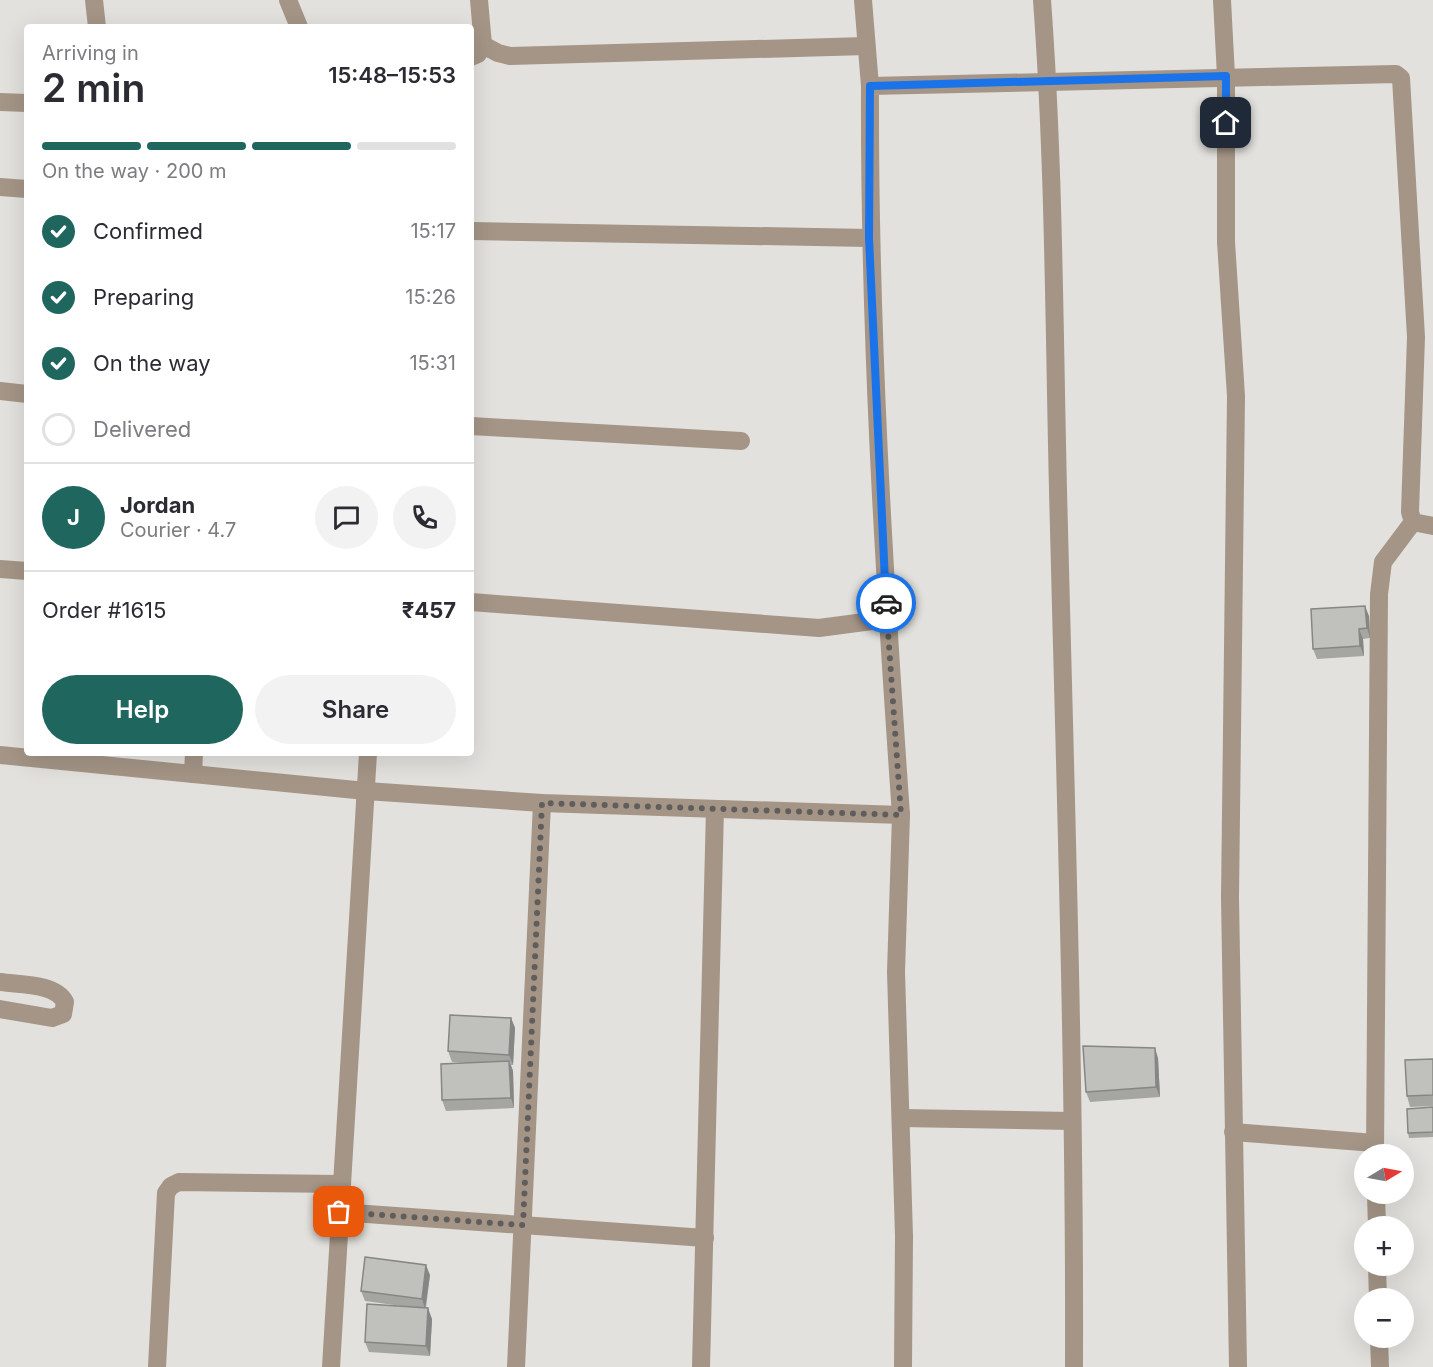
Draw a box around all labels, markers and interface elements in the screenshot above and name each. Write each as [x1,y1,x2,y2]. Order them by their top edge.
text: Arriving in [42,41,139,65]
text: 15:48–15:53 [328,62,456,88]
text: 2 min [42,64,145,111]
pin [1200,97,1251,148]
icon: home [1209,106,1242,139]
text: On the way · 200 m [42,159,227,183]
icon: check [42,215,75,248]
text: Confirmed [93,218,203,244]
text: 15:17 [410,219,456,243]
icon: check [42,281,75,314]
text: Preparing [93,284,194,310]
text: 15:26 [405,285,456,309]
icon: check [42,347,75,380]
text: On the way [93,350,211,376]
text: 15:31 [409,351,456,375]
text: Delivered [93,416,191,442]
button: chat [315,486,378,549]
button: phone [393,486,456,549]
text: Jordan [120,492,195,518]
text: J [67,504,80,530]
text: Courier · 4.7 [120,518,236,542]
courier [856,573,916,633]
icon: car [870,587,903,620]
text: Order #1615 [42,597,166,623]
text: ₹457 [402,597,456,623]
button: Help [42,675,243,744]
button: Share [255,675,456,744]
north arrow [1354,1144,1414,1204]
map controls [1354,1144,1414,1348]
pin [313,1186,364,1237]
icon: bag [322,1195,355,1228]
button: + [1354,1216,1414,1276]
button: − [1354,1288,1414,1348]

